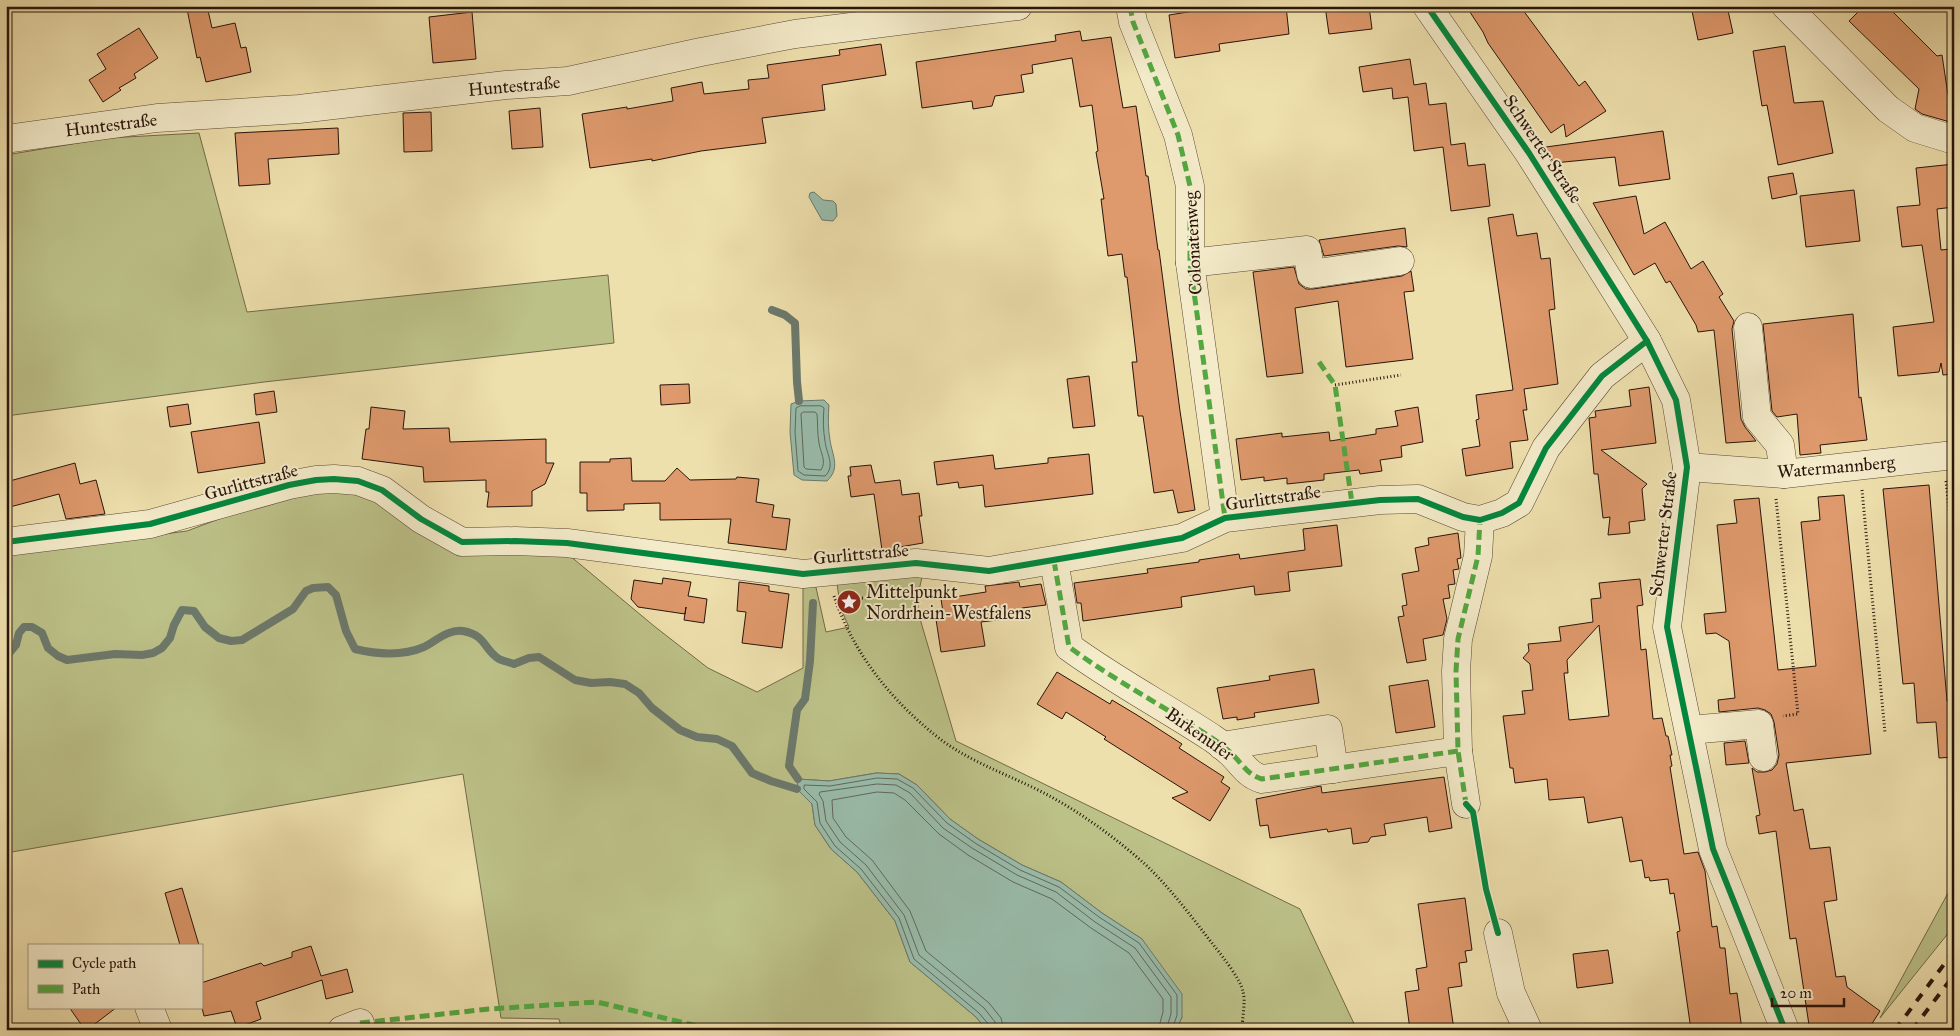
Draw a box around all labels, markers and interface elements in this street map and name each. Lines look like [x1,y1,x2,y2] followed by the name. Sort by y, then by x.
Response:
[467,71,561,101] street label: Huntestraße
[1499,91,1587,207] street label: Schwerter Straße
[64,108,158,142] street label: Huntestraße
[1179,190,1208,295] street label: Colonatenweg
[1776,451,1896,484] street label: Watermannberg
[202,459,300,505] street label: Gurlittstraße
[1644,470,1682,598] street label: Schwerter Straße
[1224,480,1322,516] street label: Gurlittstraße
[812,539,910,569] street label: Gurlittstraße
[866,581,1031,624] place label: Mittelpunkt Nordrhein-Westfalens
[836,589,862,615] place icon: Mittelpunkt Nordrhein-Westfalens
[1162,702,1239,766] street label: Birkenufer
[28,944,202,1008] legend
[72,954,137,972] text: Cycle path
[1772,976,1845,1008] scale bar
[72,980,101,998] text: Path
[1780,984,1812,1002] text: 20 m

